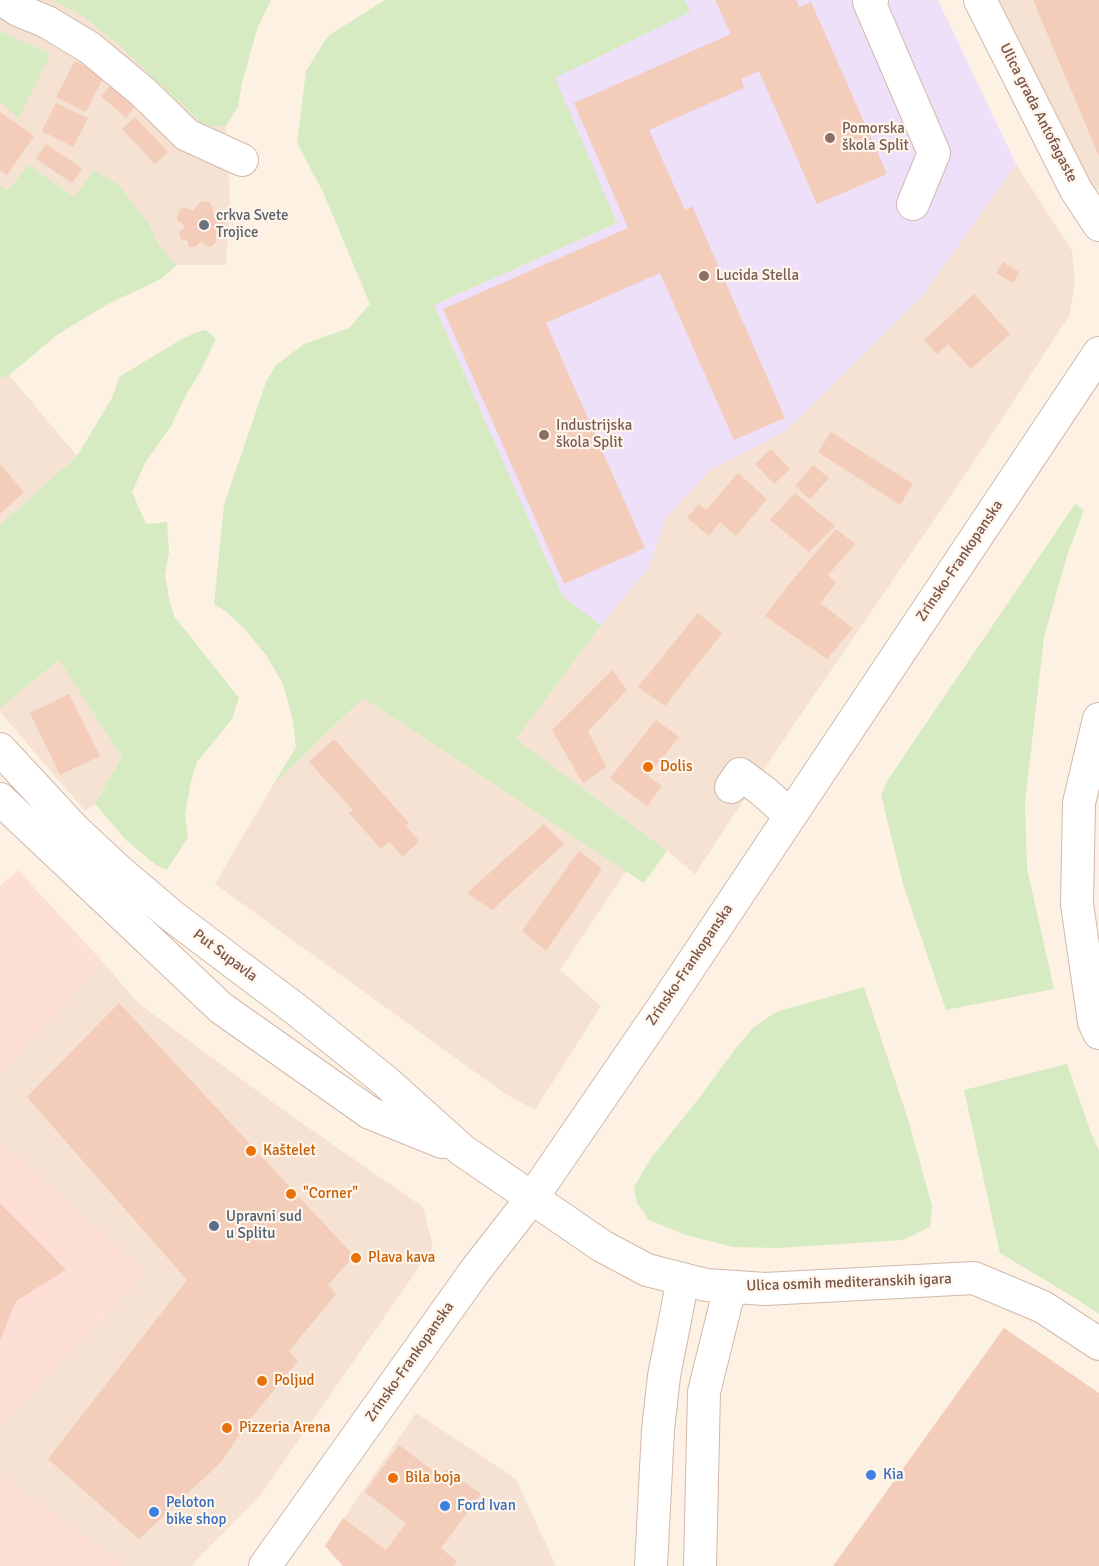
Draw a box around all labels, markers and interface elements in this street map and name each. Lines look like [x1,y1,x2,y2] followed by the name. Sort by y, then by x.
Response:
[995,40,1081,186] street label: Ulica grada Antofagaste
[842,120,909,155] place label: Pomorska škola Split
[823,131,837,145] marker: Pomorska škola Split
[216,207,289,242] place label: crkva Svete Trojice
[197,218,211,232] marker: crkva Svete Trojice
[716,267,799,285] place label: Lucida Stella
[697,269,711,283] marker: Lucida Stella
[556,417,632,452] place label: Industrijska škola Split
[537,428,551,442] marker: Industrijska škola Split
[913,497,1007,625] street label: Zrinsko-Frankopanska
[660,758,692,776] place label: Dolis
[641,760,655,774] marker: Dolis
[643,901,737,1029] street label: Zrinsko-Frankopanska
[189,926,261,986] street label: Put Supavla
[263,1142,316,1160] place label: Kaštelet
[244,1144,258,1158] marker: Kaštelet
[303,1185,358,1203] place label: "Corner"
[284,1187,298,1201] marker: "Corner"
[226,1208,302,1243] place label: Upravni sud u Splitu
[207,1219,221,1233] marker: Upravni sud u Splitu
[368,1249,435,1267] place label: Plava kava
[349,1251,363,1265] marker: Plava kava
[746,1270,952,1296] street label: Ulica osmih mediteranskih igara
[362,1299,458,1425] street label: Zrinsko-Frankopanska
[274,1372,315,1390] place label: Poljud
[255,1374,269,1388] marker: Poljud
[239,1419,331,1437] place label: Pizzeria Arena
[220,1421,234,1435] marker: Pizzeria Arena
[883,1466,904,1484] place label: Kia
[864,1468,878,1482] marker: Kia
[405,1469,461,1487] place label: Bila boja
[386,1471,400,1485] marker: Bila boja
[166,1494,226,1529] place label: Peloton bike shop
[457,1497,516,1515] place label: Ford Ivan
[438,1499,452,1513] marker: Ford Ivan
[147,1505,161,1519] marker: Peloton bike shop

